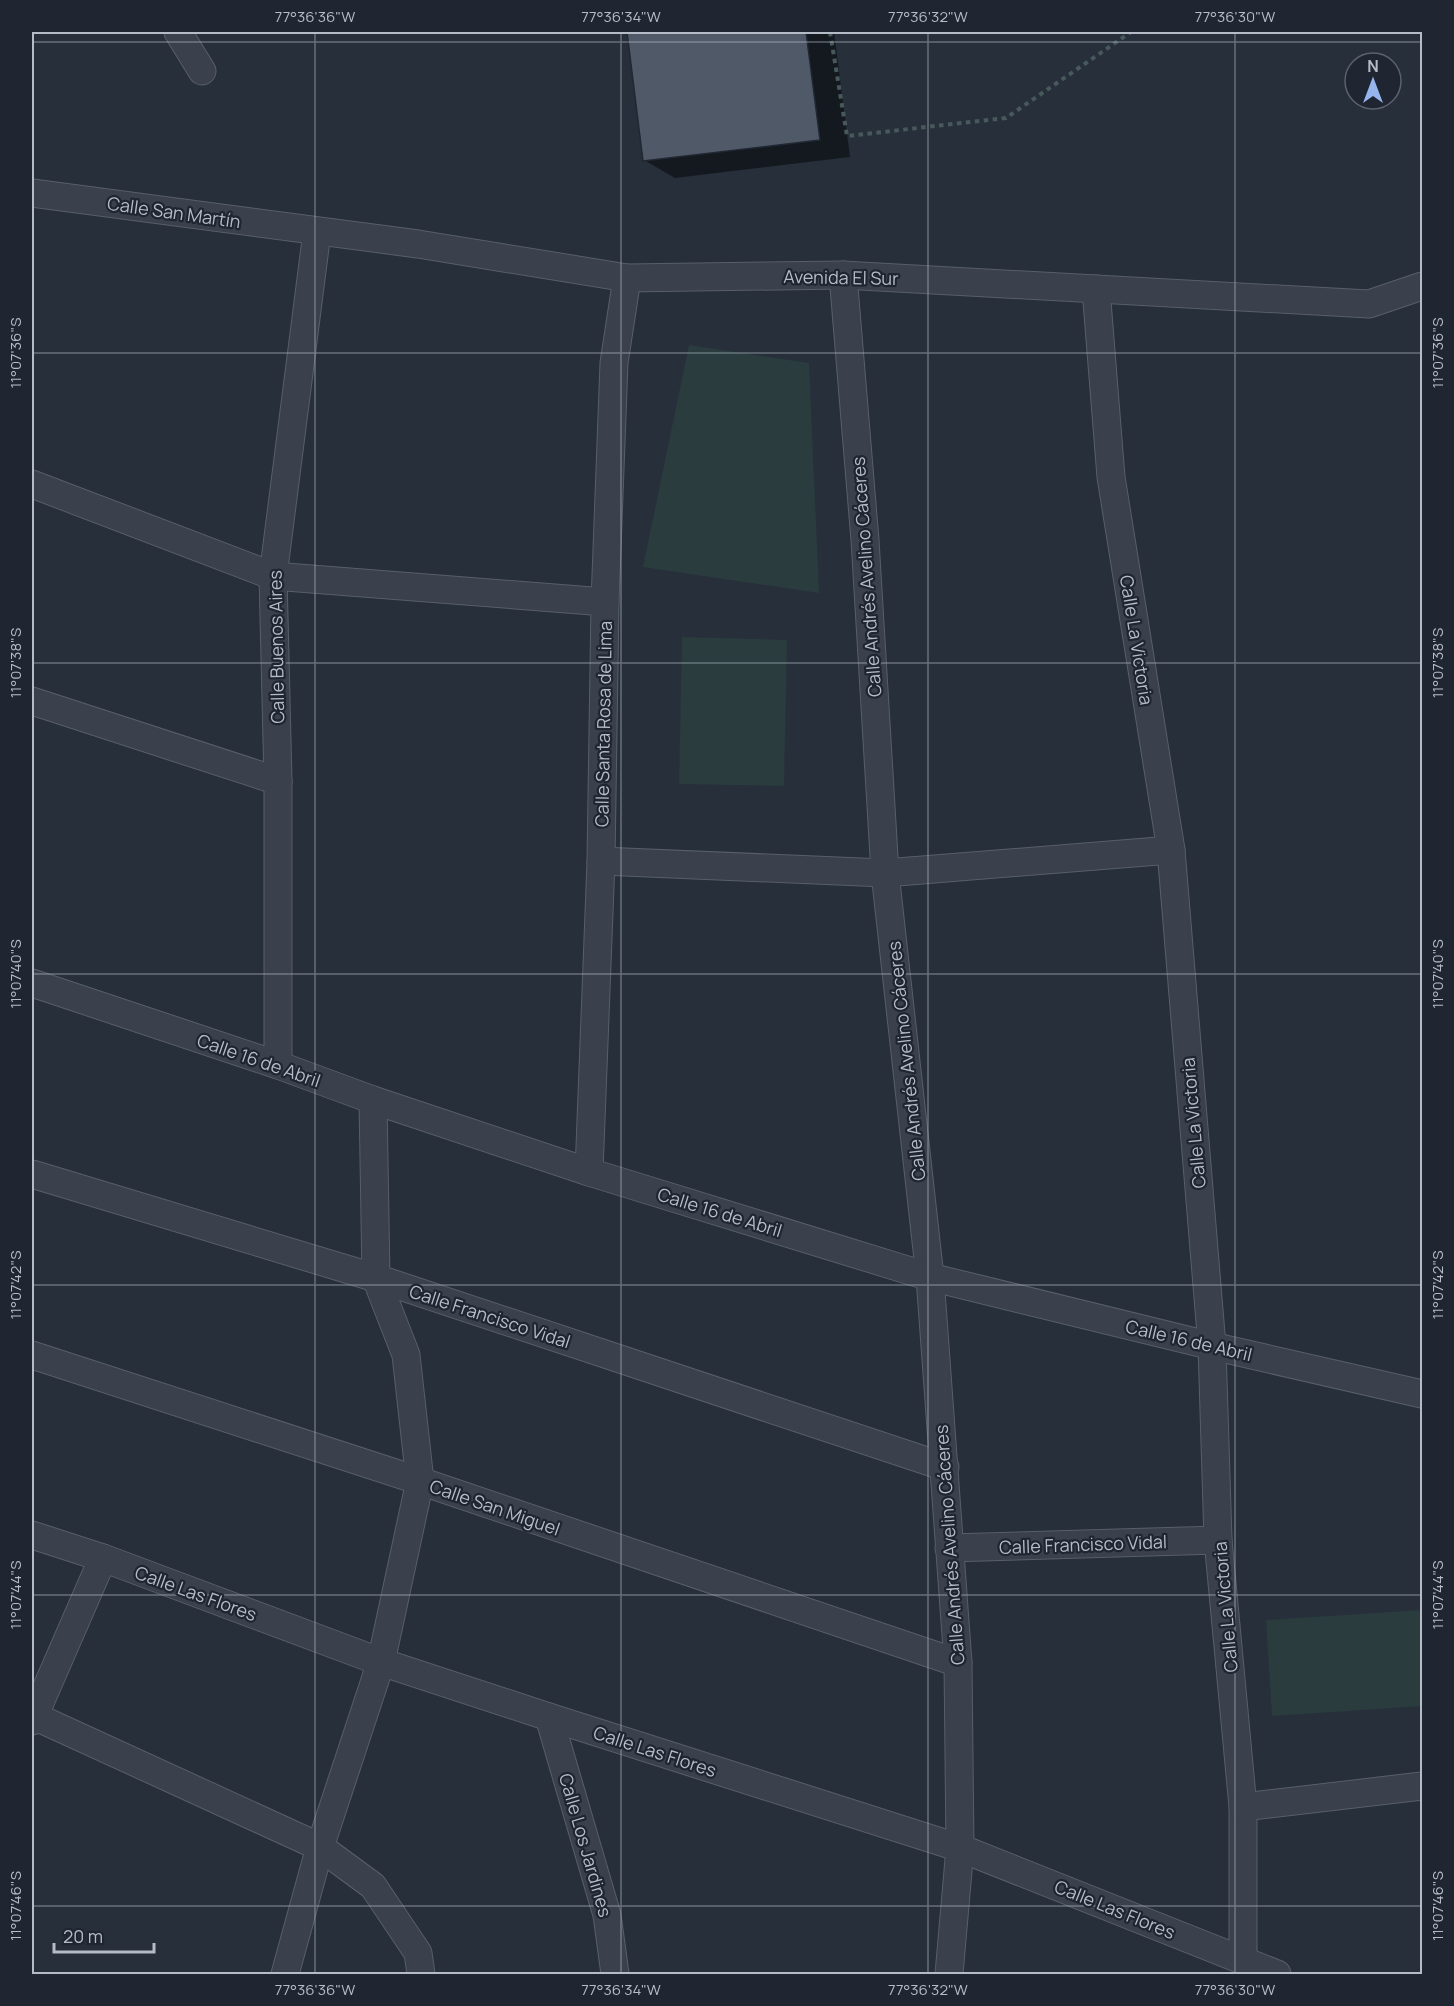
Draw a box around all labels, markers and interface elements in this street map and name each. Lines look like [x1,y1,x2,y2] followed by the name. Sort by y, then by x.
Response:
[275,6,355,27] text: 77°36'36"W
[581,6,661,27] text: 77°36'34"W
[888,6,968,27] text: 77°36'32"W
[1195,6,1275,27] text: 77°36'30"W
[1343,51,1403,111] north arrow
[1367,55,1379,77] text: N
[106,191,242,233] street label: Calle San Martín
[783,264,899,290] street label: Avenida El Sur
[5,317,26,389] text: 11°07'36"S
[1427,317,1448,389] text: 11°07'36"S
[846,456,886,698] street label: Calle Andrés Avelino Cáceres
[263,570,289,724] street label: Calle Buenos Aires
[1115,573,1159,707] street label: Calle La Victoria
[589,621,617,827] street label: Calle Santa Rosa de Lima
[5,628,26,698] text: 11°07'38"S
[1427,628,1448,698] text: 11°07'38"S
[5,939,26,1009] text: 11°07'40"S
[1427,939,1448,1009] text: 11°07'40"S
[881,940,931,1182] street label: Calle Andrés Avelino Cáceres
[194,1028,324,1092] street label: Calle 16 de Abril
[1175,1057,1211,1189] street label: Calle La Victoria
[655,1182,785,1242] street label: Calle 16 de Abril
[5,1250,26,1320] text: 11°07'42"S
[1427,1250,1448,1320] text: 11°07'42"S
[406,1279,574,1353] street label: Calle Francisco Vidal
[1123,1314,1255,1366] street label: Calle 16 de Abril
[929,1424,969,1666] street label: Calle Andrés Avelino Cáceres
[427,1473,563,1541] street label: Calle San Miguel
[999,1529,1167,1559] street label: Calle Francisco Vidal
[1207,1541,1243,1673] street label: Calle La Victoria
[5,1560,26,1630] text: 11°07'44"S
[132,1560,260,1626] street label: Calle Las Flores
[1427,1560,1448,1630] text: 11°07'44"S
[590,1720,720,1782] street label: Calle Las Flores
[554,1770,618,1920] street label: Calle Los Jardines
[5,1871,26,1941] text: 11°07'46"S
[1427,1871,1448,1941] text: 11°07'46"S
[1051,1874,1179,1944] street label: Calle Las Flores
[54,1916,154,1954] scale bar
[63,1924,103,1948] text: 20 m
[275,1979,355,2000] text: 77°36'36"W
[581,1979,661,2000] text: 77°36'34"W
[888,1979,968,2000] text: 77°36'32"W
[1195,1979,1275,2000] text: 77°36'30"W

